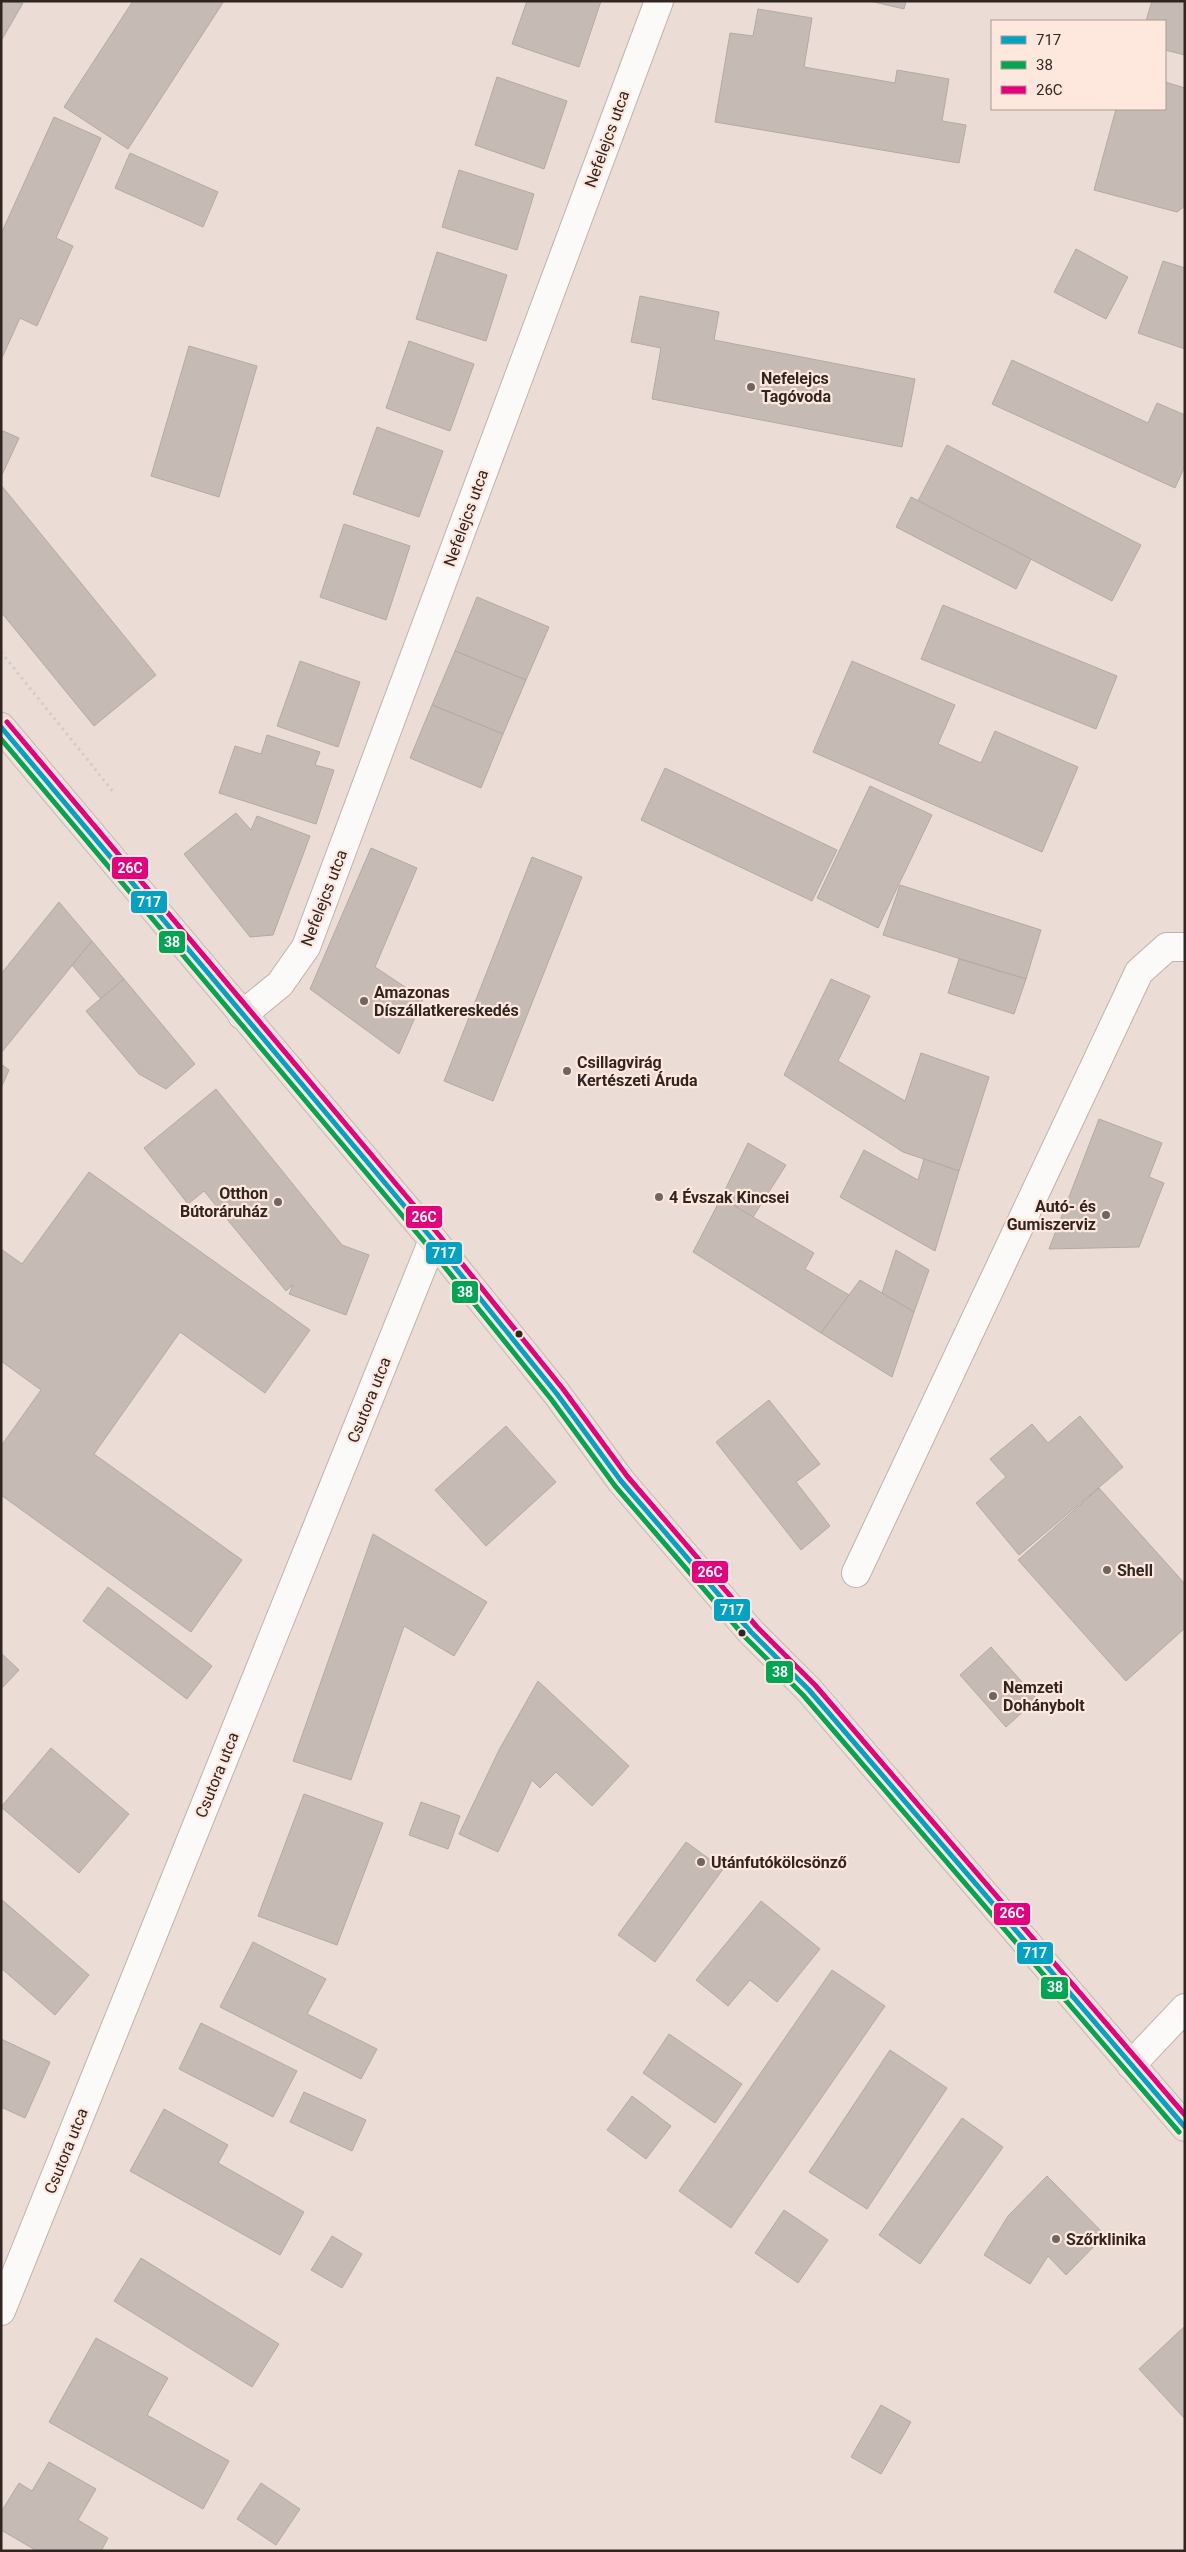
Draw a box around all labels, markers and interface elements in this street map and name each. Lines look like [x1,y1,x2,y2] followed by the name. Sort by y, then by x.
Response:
[991,20,1166,110] legend
[1036,31,1061,49] text: 717
[1036,56,1053,74] text: 38
[1036,81,1063,99] text: 26C
[581,88,633,190] street label: Nefelejcs utca
[761,369,831,406] place label: Nefelejcs Tagóvoda
[745,381,757,393] marker: Nefelejcs Tagóvoda
[440,467,492,569] street label: Nefelejcs utca
[297,847,351,949] street label: Nefelejcs utca
[111,856,149,880] line badge: 26C
[117,860,143,876] text: 26C
[130,890,168,914] line badge: 717
[137,894,161,910] text: 717
[158,930,186,954] line badge: 38
[164,934,180,950] text: 38
[374,983,519,1020] place label: Amazonas Díszállatkereskedés
[358,995,370,1007] marker: Amazonas Díszállatkereskedés
[577,1053,698,1090] place label: Csillagvirág Kertészeti Áruda
[561,1065,573,1077] marker: Csillagvirág Kertészeti Áruda
[180,1184,268,1221] place label: Otthon Bútoráruház
[669,1188,789,1207] place label: 4 Évszak Kincsei
[653,1191,665,1203] marker: 4 Évszak Kincsei
[272,1196,284,1208] marker: Otthon Bútoráruház
[1007,1197,1096,1234] place label: Autó- és Gumiszerviz
[405,1205,443,1229] line badge: 26C
[411,1209,437,1225] text: 26C
[1100,1209,1112,1221] marker: Autó- és Gumiszerviz
[425,1241,463,1265] line badge: 717
[432,1245,456,1261] text: 717
[451,1280,479,1304] line badge: 38
[457,1284,473,1300] text: 38
[514,1329,524,1339] unlabelled marker
[343,1354,395,1446] street label: Csutora utca
[691,1560,729,1584] line badge: 26C
[1117,1561,1153,1580] place label: Shell
[697,1564,723,1580] text: 26C
[1101,1564,1113,1576] marker: Shell
[713,1598,751,1622] line badge: 717
[720,1602,744,1618] text: 717
[737,1628,747,1638] unlabelled marker
[765,1660,794,1684] line badge: 38
[772,1664,788,1680] text: 38
[1003,1678,1085,1715] place label: Nemzeti Dohánybolt
[987,1690,999,1702] marker: Nemzeti Dohánybolt
[191,1729,243,1821] street label: Csutora utca
[711,1853,847,1872] place label: Utánfutókölcsönző
[695,1856,707,1868] marker: Utánfutókölcsönző
[993,1902,1031,1926] line badge: 26C
[999,1905,1025,1921] text: 26C
[1016,1941,1054,1965] line badge: 717
[1023,1945,1047,1961] text: 717
[1040,1976,1069,2000] line badge: 38
[1047,1979,1063,1995] text: 38
[40,2105,92,2197] street label: Csutora utca
[1066,2230,1147,2249] place label: Szőrklinika
[1050,2233,1062,2245] marker: Szőrklinika

